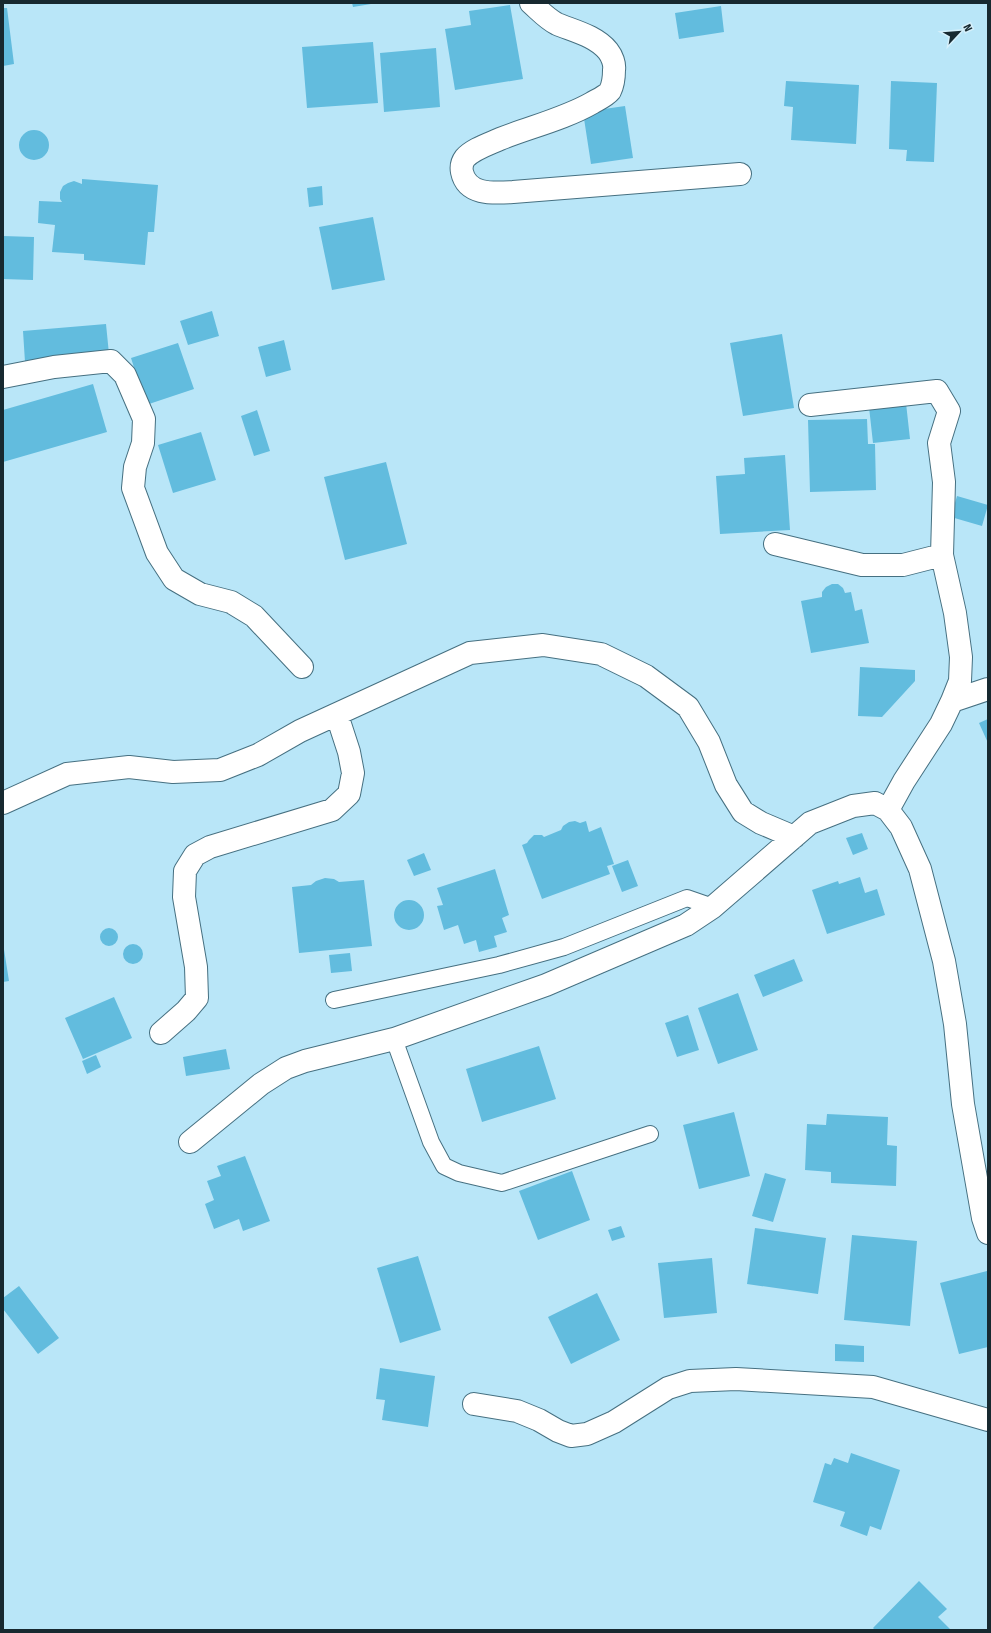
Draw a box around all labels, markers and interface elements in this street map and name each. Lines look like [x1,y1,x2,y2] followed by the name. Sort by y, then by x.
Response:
[939,12,979,52] north arrow
[960,22,975,34] text: N

